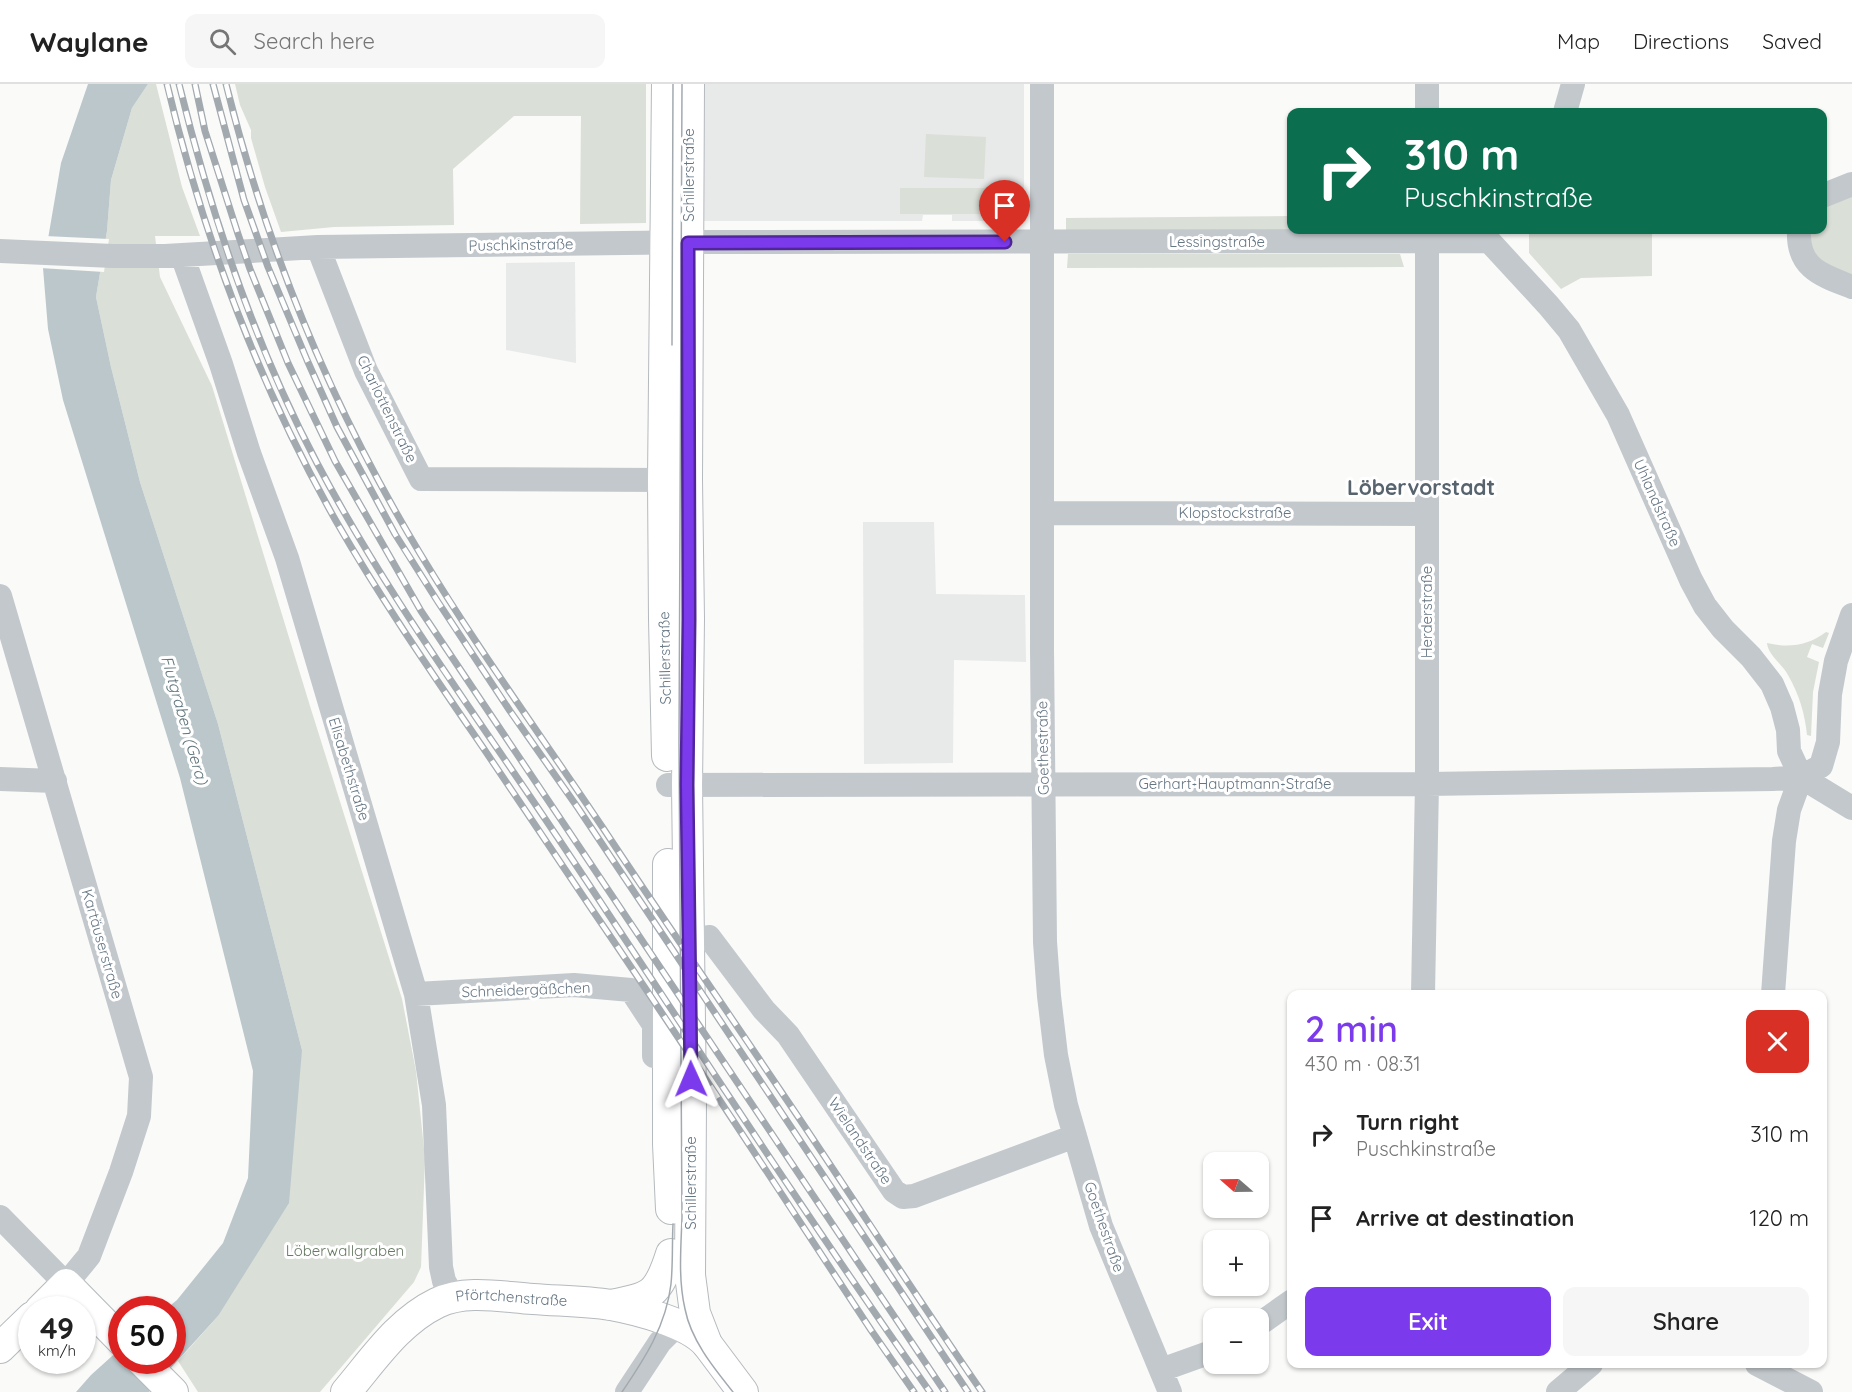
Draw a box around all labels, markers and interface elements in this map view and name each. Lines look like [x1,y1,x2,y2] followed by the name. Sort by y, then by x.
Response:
[185,14,605,68] search box
[30,24,149,59] text: Waylane
[206,25,239,58] icon: search
[254,27,375,55] text: Search here
[1557,28,1600,54] text: Map
[1633,28,1729,54] text: Directions
[1762,28,1822,54] text: Saved
[679,128,698,222] street label: Schillerstraße
[1404,128,1519,181] text: 310 m
[1305,132,1383,210] icon: right
[979,180,1030,242] pin
[1404,180,1593,214] text: Puschkinstraße
[988,189,1021,222] icon: arrive
[1169,232,1265,251] street label: Lessingstraße
[468,234,574,255] street label: Puschkinstraße
[353,352,422,466] street label: Charlottenstraße
[1630,456,1685,550] street label: Uhlandstraße
[1347,474,1495,500] district label: Löbervorstadt
[1179,503,1291,522] street label: Klopstockstraße
[1417,566,1436,658] street label: Herderstraße
[654,611,675,705] street label: Schillerstraße
[157,653,213,788] water label: Flutgraben (Gera)
[1032,701,1053,795] street label: Goethestraße
[325,715,374,823] street label: Elisabethstraße
[1138,774,1332,793] street label: Gerhart-Hauptmann-Straße
[78,887,127,1001] street label: Kartäuserstraße
[461,978,591,1001] street label: Schneidergäßchen
[1305,1006,1398,1051] text: 2 min
[1746,1010,1809,1073] button: close
[659,1047,723,1111] position arrow
[1305,1051,1421,1076] text: 430 m · 08:31
[824,1094,896,1188] street label: Wielandstraße
[1356,1108,1460,1136] text: Turn right
[1305,1118,1338,1151] icon: right
[1750,1120,1809,1148] text: 310 m
[681,1136,700,1230] street label: Schillerstraße
[1356,1136,1496,1161] text: Puschkinstraße
[1203,1152,1269,1218] north arrow
[1203,1152,1269,1374] map controls
[1080,1179,1129,1275] street label: Goethestraße
[1305,1202,1338,1235] icon: arrive
[1356,1204,1574,1232] text: Arrive at destination
[1750,1204,1809,1232] text: 120 m
[1203,1230,1269,1296] button: +
[286,1241,404,1260] park label: Löberwallgraben
[454,1285,568,1310] street label: Pförtchenstraße
[1305,1287,1551,1356] button: Exit
[1563,1287,1809,1356] button: Share
[108,1296,186,1374] speed limit sign: 50
[1203,1308,1269,1374] button: −
[40,1309,74,1347] text: 49
[38,1341,76,1360] text: km/h

